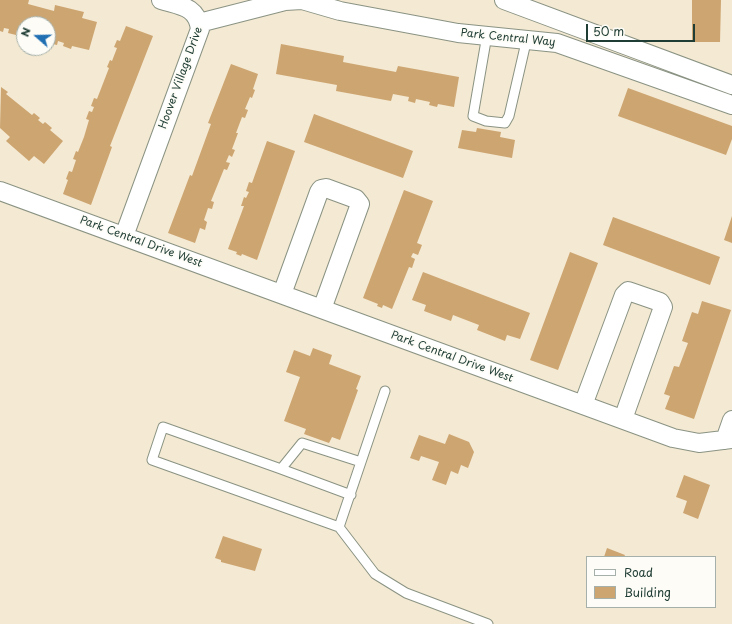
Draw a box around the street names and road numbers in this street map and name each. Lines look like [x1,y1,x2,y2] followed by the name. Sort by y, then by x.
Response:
[156,25,206,131] street label: Hoover Village Drive
[460,26,556,50] street label: Park Central Way
[78,214,204,270] street label: Park Central Drive West
[389,329,515,385] street label: Park Central Drive West

